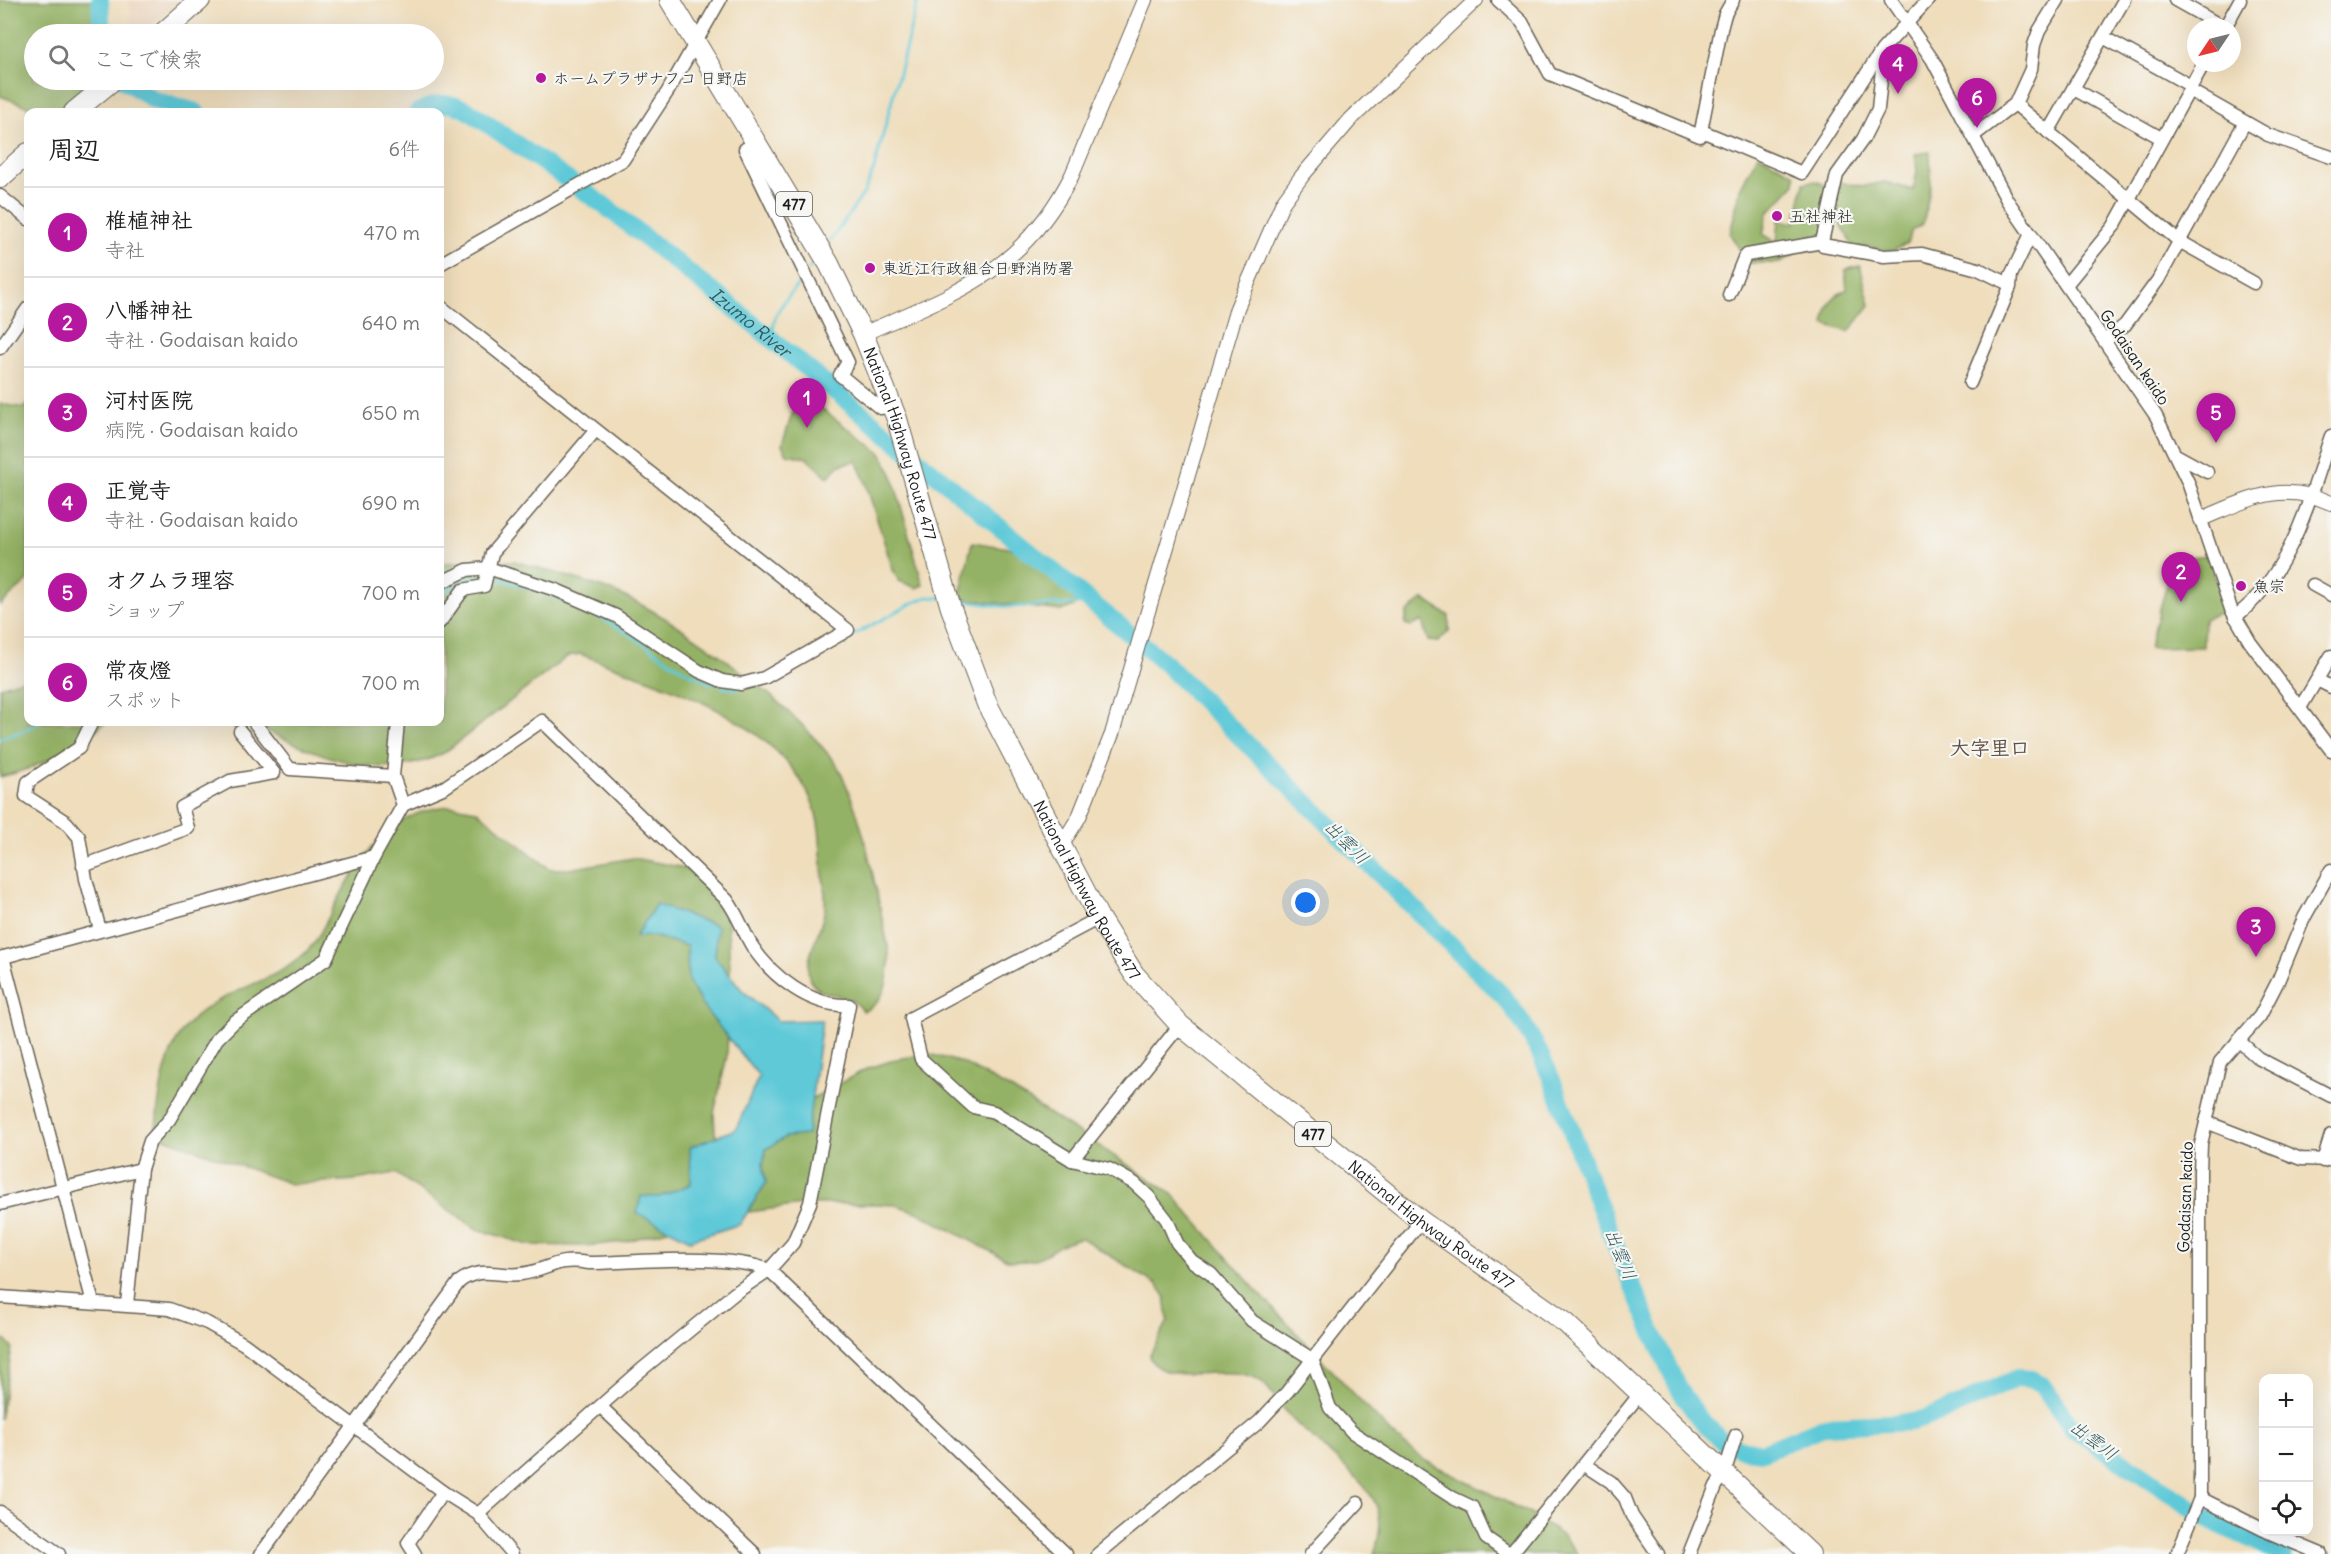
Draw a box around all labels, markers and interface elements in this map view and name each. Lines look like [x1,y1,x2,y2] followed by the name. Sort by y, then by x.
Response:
[2187,18,2241,72] north arrow
[24,24,444,90] search box
[45,41,78,74] icon: search
[1878,44,1918,94] pin: 4
[93,45,203,73] text: ここで検索
[553,68,748,88] place label: ホームプラザナフコ 日野店
[534,71,548,85] marker: ホームプラザナフコ 日野店
[1958,78,1996,128] pin: 6
[48,133,100,166] text: 周辺
[388,136,420,161] text: 6件
[776,192,812,216] road number: 477
[105,206,193,234] text: 椎植神社
[1789,206,1853,226] place label: 五社神社
[1770,209,1784,223] marker: 五社神社
[64,220,71,245] text: 1
[363,220,420,245] text: 470 m
[105,237,145,262] text: 寺社
[882,258,1074,278] place label: 東近江行政組合日野消防署
[863,261,877,275] marker: 東近江行政組合日野消防署
[705,282,798,364] water label: Izumo River
[105,296,193,324] text: 八幡神社
[2096,305,2174,409] street label: Godaisan kaido
[62,310,73,335] text: 2
[361,310,420,335] text: 640 m
[105,327,298,352] text: 寺社 · Godaisan kaido
[859,344,941,543] street label: National Highway Route 477
[788,378,826,428] pin: 1
[105,386,193,414] text: 河村医院
[2196,394,2236,443] pin: 5
[62,400,73,425] text: 3
[362,400,420,425] text: 650 m
[105,417,298,442] text: 病院 · Godaisan kaido
[105,476,171,504] text: 正覚寺
[62,490,73,515] text: 4
[362,490,420,515] text: 690 m
[105,507,298,532] text: 寺社 · Godaisan kaido
[2162,552,2200,602] pin: 2
[105,566,235,594] text: オクムラ理容
[2253,576,2285,596] place label: 魚宗
[2234,579,2248,593] marker: 魚宗
[62,580,73,605] text: 5
[362,580,420,605] text: 700 m
[105,597,184,622] text: ショップ
[105,656,171,684] text: 常夜燈
[62,670,73,695] text: 6
[362,670,420,695] text: 700 m
[105,687,185,712] text: スポット
[1950,735,2030,760] district label: 大字里口
[1029,797,1145,985] street label: National Highway Route 477
[1320,815,1374,869] water label: 出雲川
[1291,888,1320,917] your location
[2236,908,2276,957] pin: 3
[1295,1122,1331,1146] road number: 477
[2173,1141,2197,1253] street label: Godaisan kaido
[1344,1156,1518,1294] street label: National Highway Route 477
[1600,1225,1642,1283] water label: 出雲川
[2259,1374,2313,1536] map controls
[2259,1374,2313,1428] button: +
[2066,1415,2122,1465] water label: 出雲川
[2259,1428,2313,1482] button: −
[2259,1482,2313,1536] button: locate

